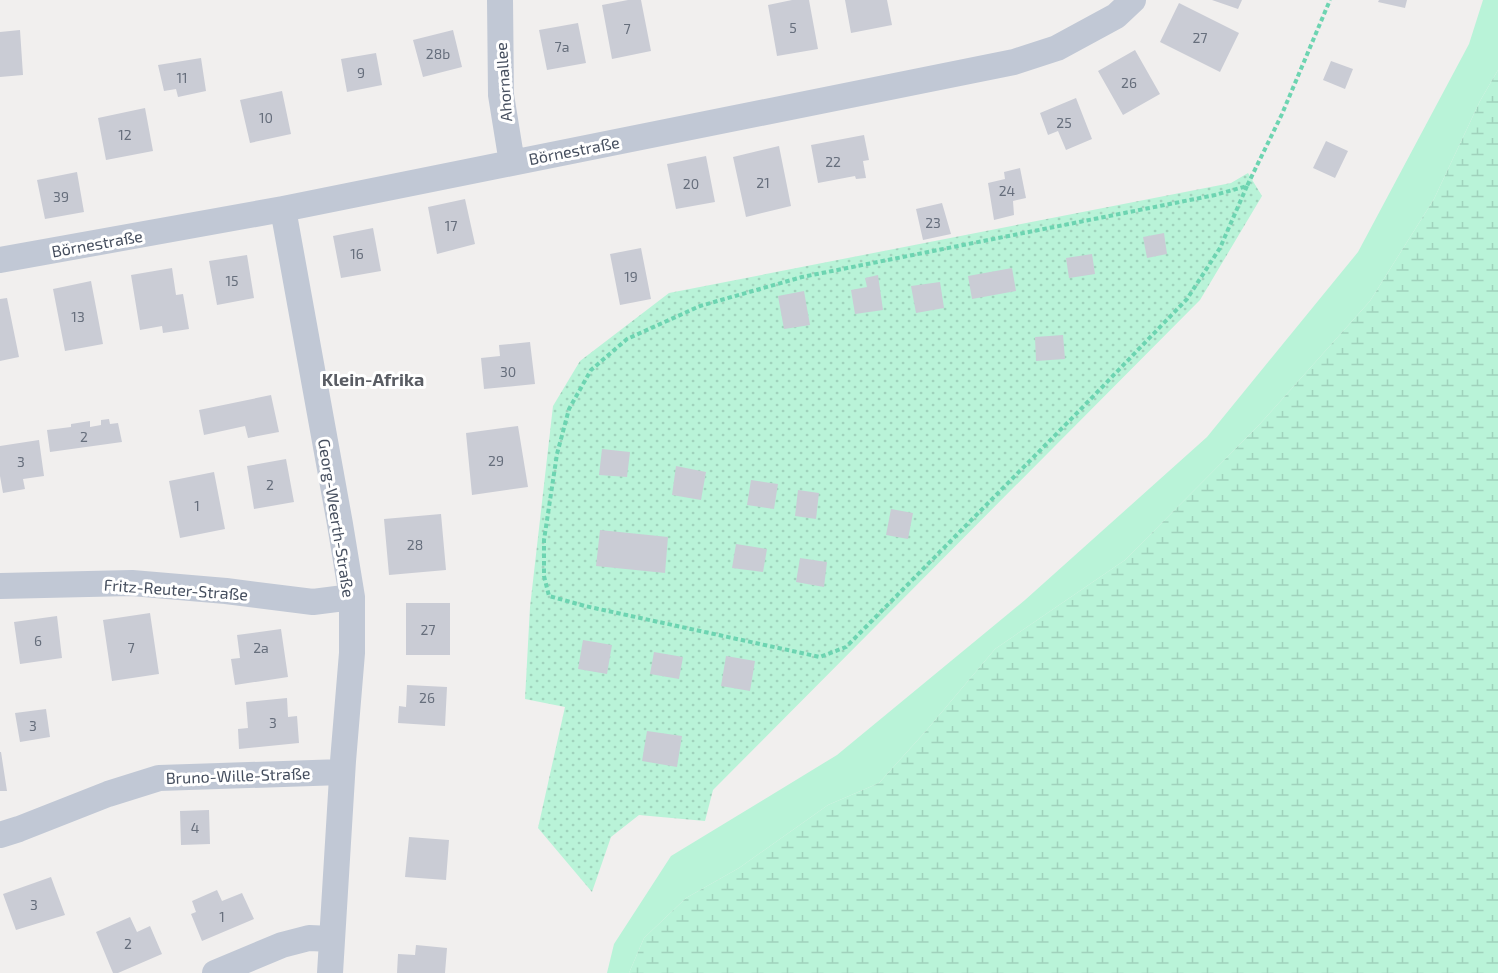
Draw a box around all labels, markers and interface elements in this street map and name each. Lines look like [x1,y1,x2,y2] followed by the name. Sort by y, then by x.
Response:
[789,19,797,36] house number: 5
[623,20,631,37] house number: 7
[1192,29,1208,46] house number: 27
[555,38,569,55] house number: 7a
[491,42,515,122] street label: Ahornallee
[426,45,450,62] house number: 28b
[357,64,365,81] house number: 9
[176,69,188,86] house number: 11
[1121,74,1137,91] house number: 26
[259,109,273,126] house number: 10
[1056,114,1072,131] house number: 25
[118,126,132,143] house number: 12
[527,132,621,168] street label: Börnestraße
[825,153,841,170] house number: 22
[756,174,770,191] house number: 21
[683,175,699,192] house number: 20
[999,182,1015,199] house number: 24
[53,188,69,205] house number: 39
[925,214,941,231] house number: 23
[445,217,457,234] house number: 17
[50,226,144,260] street label: Börnestraße
[350,245,364,262] house number: 16
[624,268,638,285] house number: 19
[225,272,239,289] house number: 15
[71,308,85,325] house number: 13
[500,363,516,380] house number: 30
[322,368,424,390] district label: Klein-Afrika
[80,428,88,445] house number: 2
[315,437,359,599] street label: Georg-Weerth-Straße
[488,452,504,469] house number: 29
[17,453,25,470] house number: 3
[266,476,274,493] house number: 2
[194,497,200,514] house number: 1
[407,536,423,553] house number: 28
[103,574,249,604] street label: Fritz-Reuter-Straße
[420,621,436,638] house number: 27
[34,632,42,649] house number: 6
[127,639,135,656] house number: 7
[253,639,269,656] house number: 2a
[419,689,435,706] house number: 26
[269,714,277,731] house number: 3
[29,717,37,734] house number: 3
[165,763,311,787] street label: Bruno-Wille-Straße
[191,819,199,836] house number: 4
[30,896,38,913] house number: 3
[219,908,225,925] house number: 1
[124,935,132,952] house number: 2

